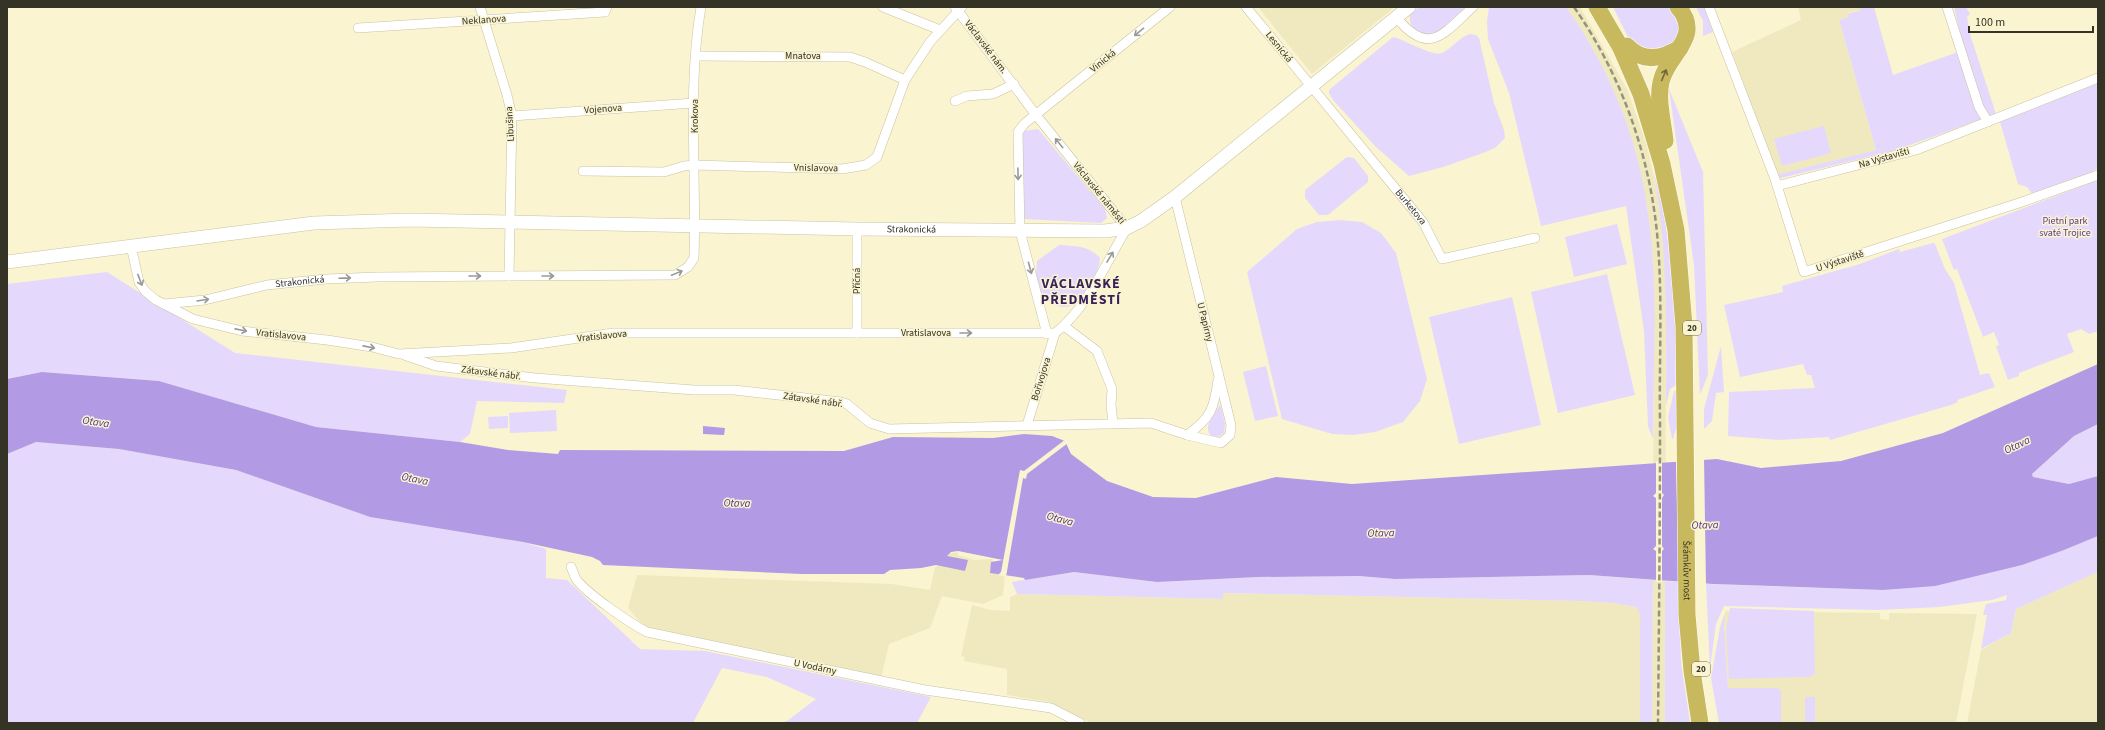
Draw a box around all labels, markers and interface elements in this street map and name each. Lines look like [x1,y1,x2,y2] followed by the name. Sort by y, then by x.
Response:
[1969,8,2093,34] scale bar
[461,11,507,29] street label: Neklanova
[1975,14,2005,31] text: 100 m
[961,17,1011,77] street label: Václavské nám.
[1134,27,1145,36] one-way arrow
[1262,28,1296,66] street label: Lesnická
[1087,46,1119,76] street label: Vinická
[785,49,821,63] street label: Mnatova
[1661,69,1668,81] one-way arrow
[688,99,702,133] street label: Krokova
[583,101,623,117] street label: Vojenova
[502,106,518,142] street label: Libušina
[1055,137,1063,148] one-way arrow
[1857,144,1911,172] street label: Na Výstavišti
[1070,159,1129,227] street label: Václavské náměstí
[794,161,838,175] street label: Vnislavova
[1015,167,1022,180] one-way arrow
[1392,186,1430,228] street label: Burketova
[2039,214,2091,240] park label: Pietní park svaté Trojice
[887,222,936,237] street label: Strakonická
[1814,247,1866,275] street label: U Výstaviště
[1106,251,1114,263] one-way arrow
[1027,262,1034,275] one-way arrow
[671,268,683,276] one-way arrow
[850,268,864,294] street label: Příčná
[275,272,325,291] street label: Strakonická
[468,272,481,280] one-way arrow
[541,272,554,280] one-way arrow
[136,274,144,286] one-way arrow
[338,274,351,282] one-way arrow
[1040,274,1122,310] district label: VÁCLAVSKÉ PŘEDMĚSTÍ
[196,296,209,304] one-way arrow
[1193,301,1217,344] street label: U Papírny
[1683,321,1701,335] road number: 20
[255,325,307,345] street label: Vratislavova
[234,326,247,334] one-way arrow
[576,326,628,346] street label: Vratislavova
[901,326,951,340] street label: Vratislavova
[959,329,972,337] one-way arrow
[363,343,376,351] one-way arrow
[1028,356,1054,402] street label: Bořivojova
[460,362,522,384] street label: Zátavské nábř.
[782,389,844,411] street label: Zátavské nábř.
[82,413,111,431] water label: Otava
[2002,432,2033,458] water label: Otava
[400,469,430,489] water label: Otava
[723,495,751,511] water label: Otava
[1045,508,1075,530] water label: Otava
[1691,517,1719,533] water label: Otava
[1367,525,1395,541] water label: Otava
[1679,540,1694,601] street label: Šrámkův most
[792,656,838,678] street label: U Vodárny
[1692,662,1710,676] road number: 20

